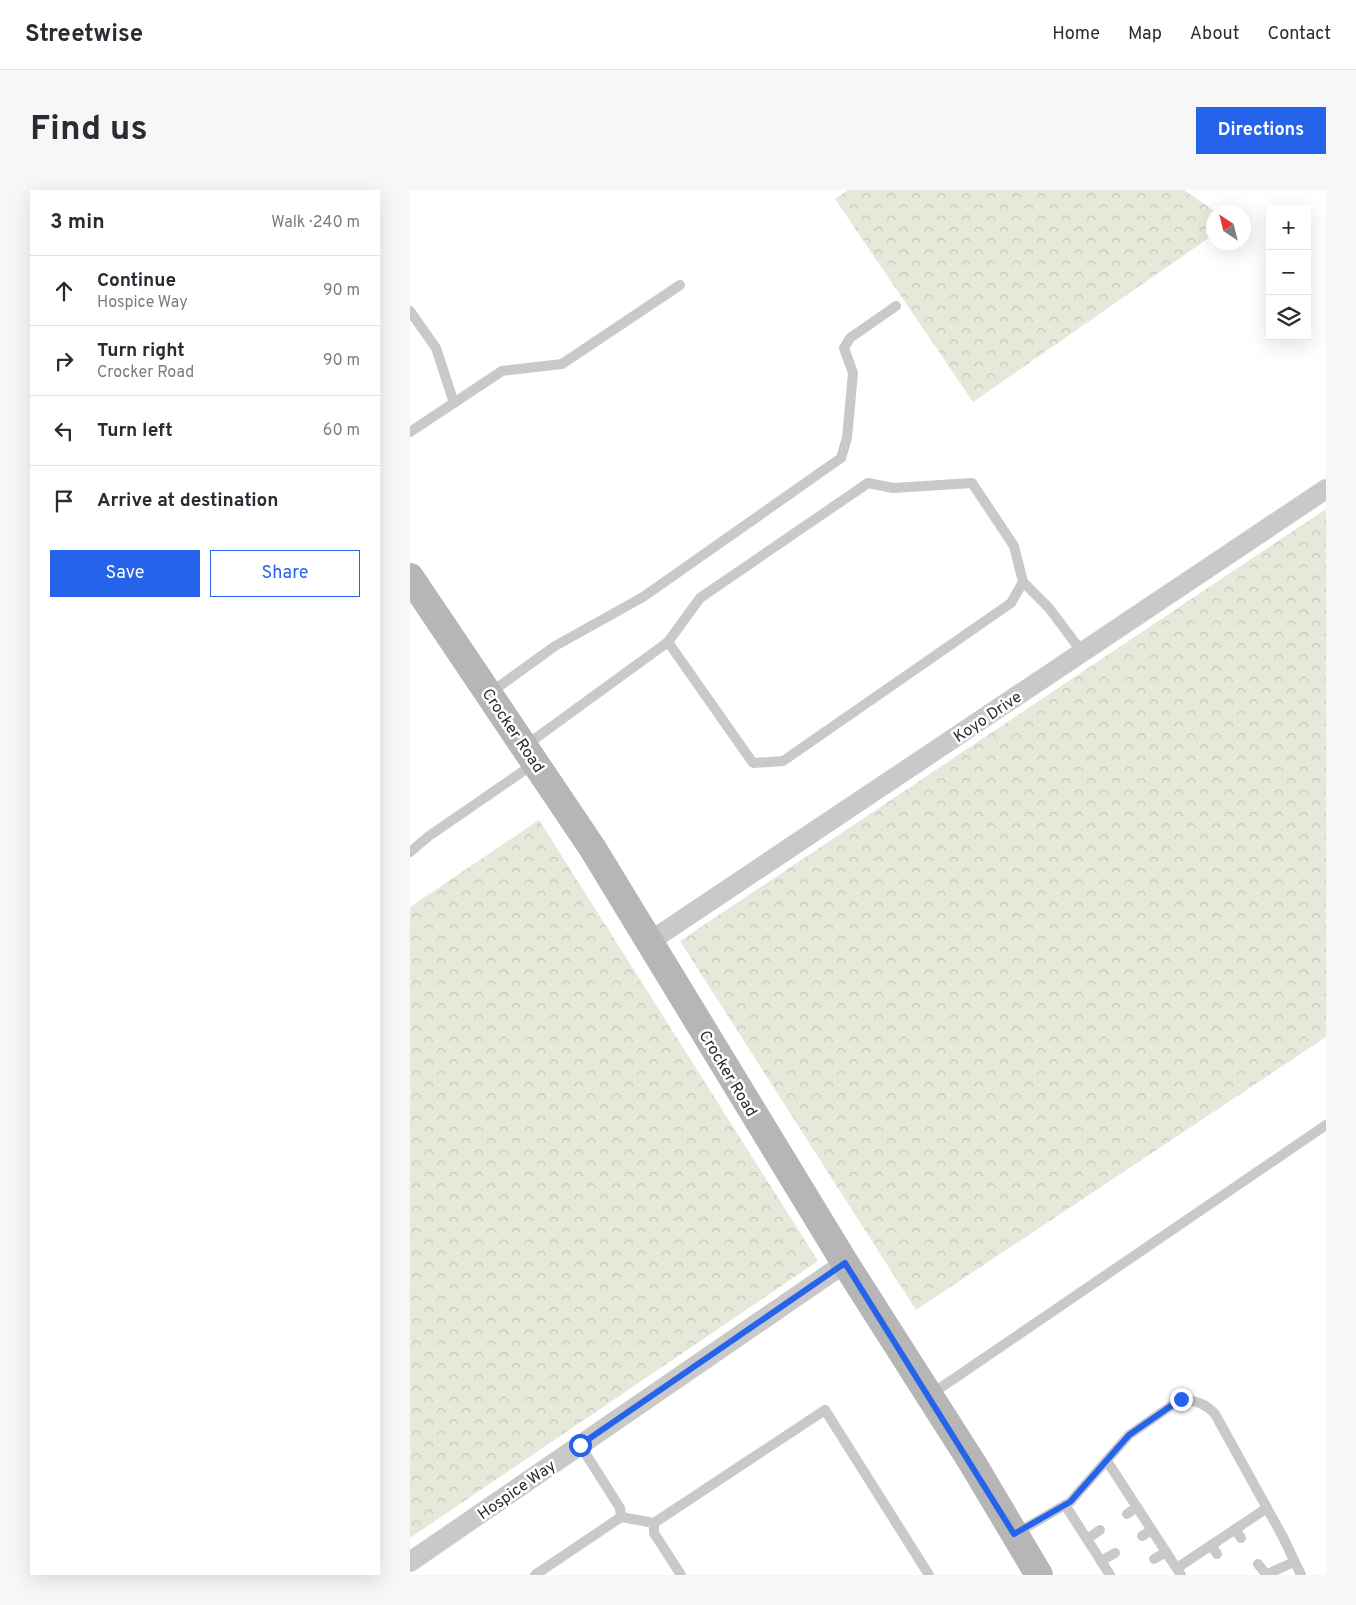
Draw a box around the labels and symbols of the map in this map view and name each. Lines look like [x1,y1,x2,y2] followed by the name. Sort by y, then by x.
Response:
[1206,205,1251,250] north arrow
[477,685,548,777] street label: Crocker Road
[950,688,1026,748] street label: Koyo Drive
[694,1027,761,1121] street label: Crocker Road
[1170,1388,1193,1411] route end
[569,1434,592,1457] route start
[474,1456,560,1525] street label: Hospice Way

